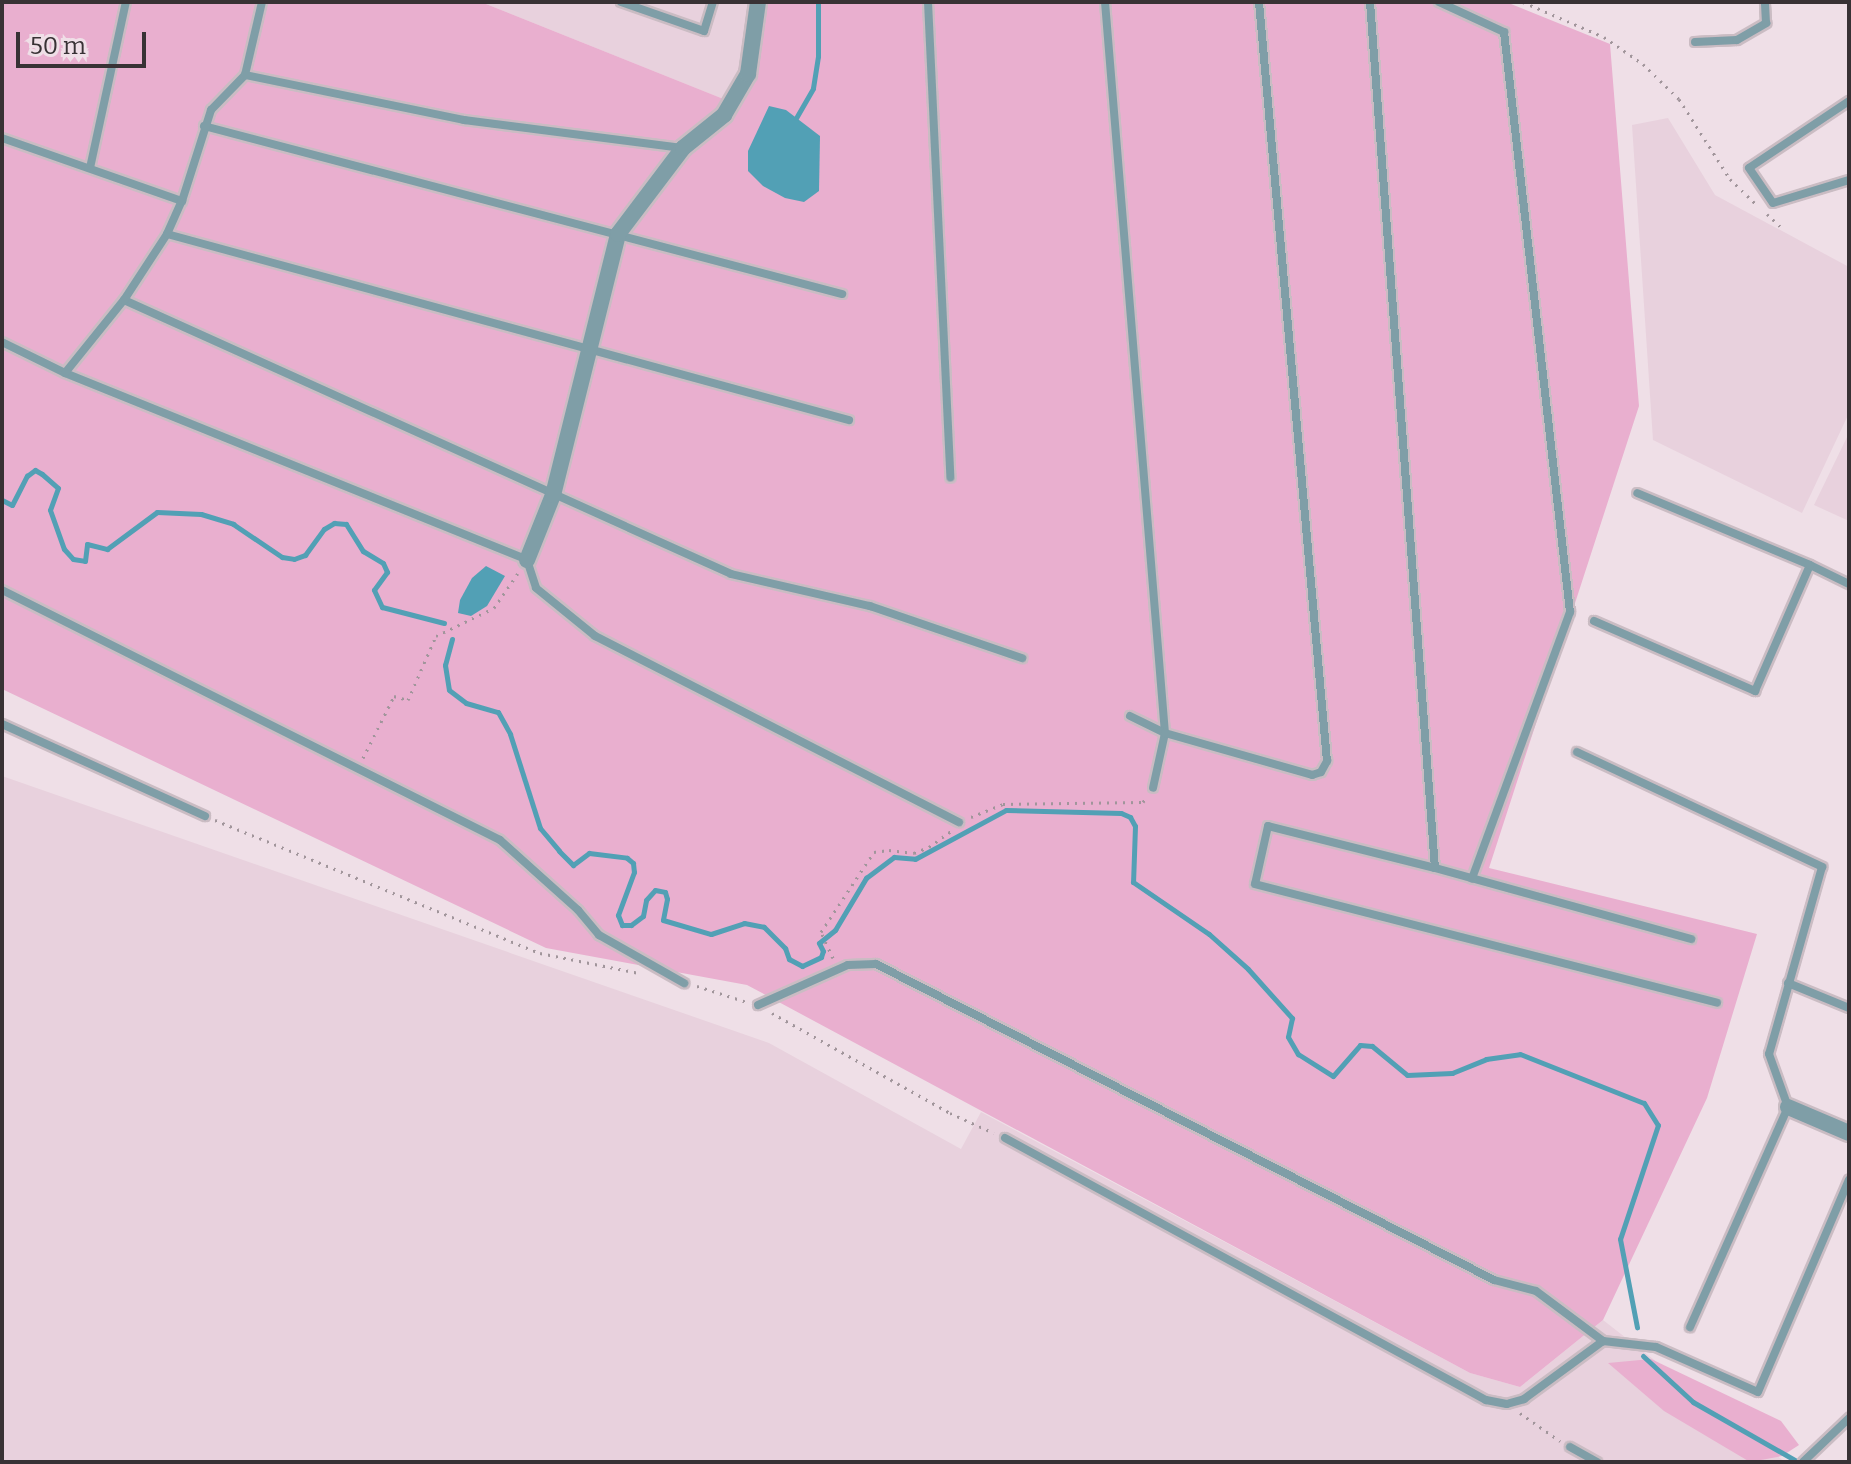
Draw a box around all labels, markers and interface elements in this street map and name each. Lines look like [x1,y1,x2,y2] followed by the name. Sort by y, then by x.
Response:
[20,16,150,66] scale bar
[30,32,86,60] text: 50 m

